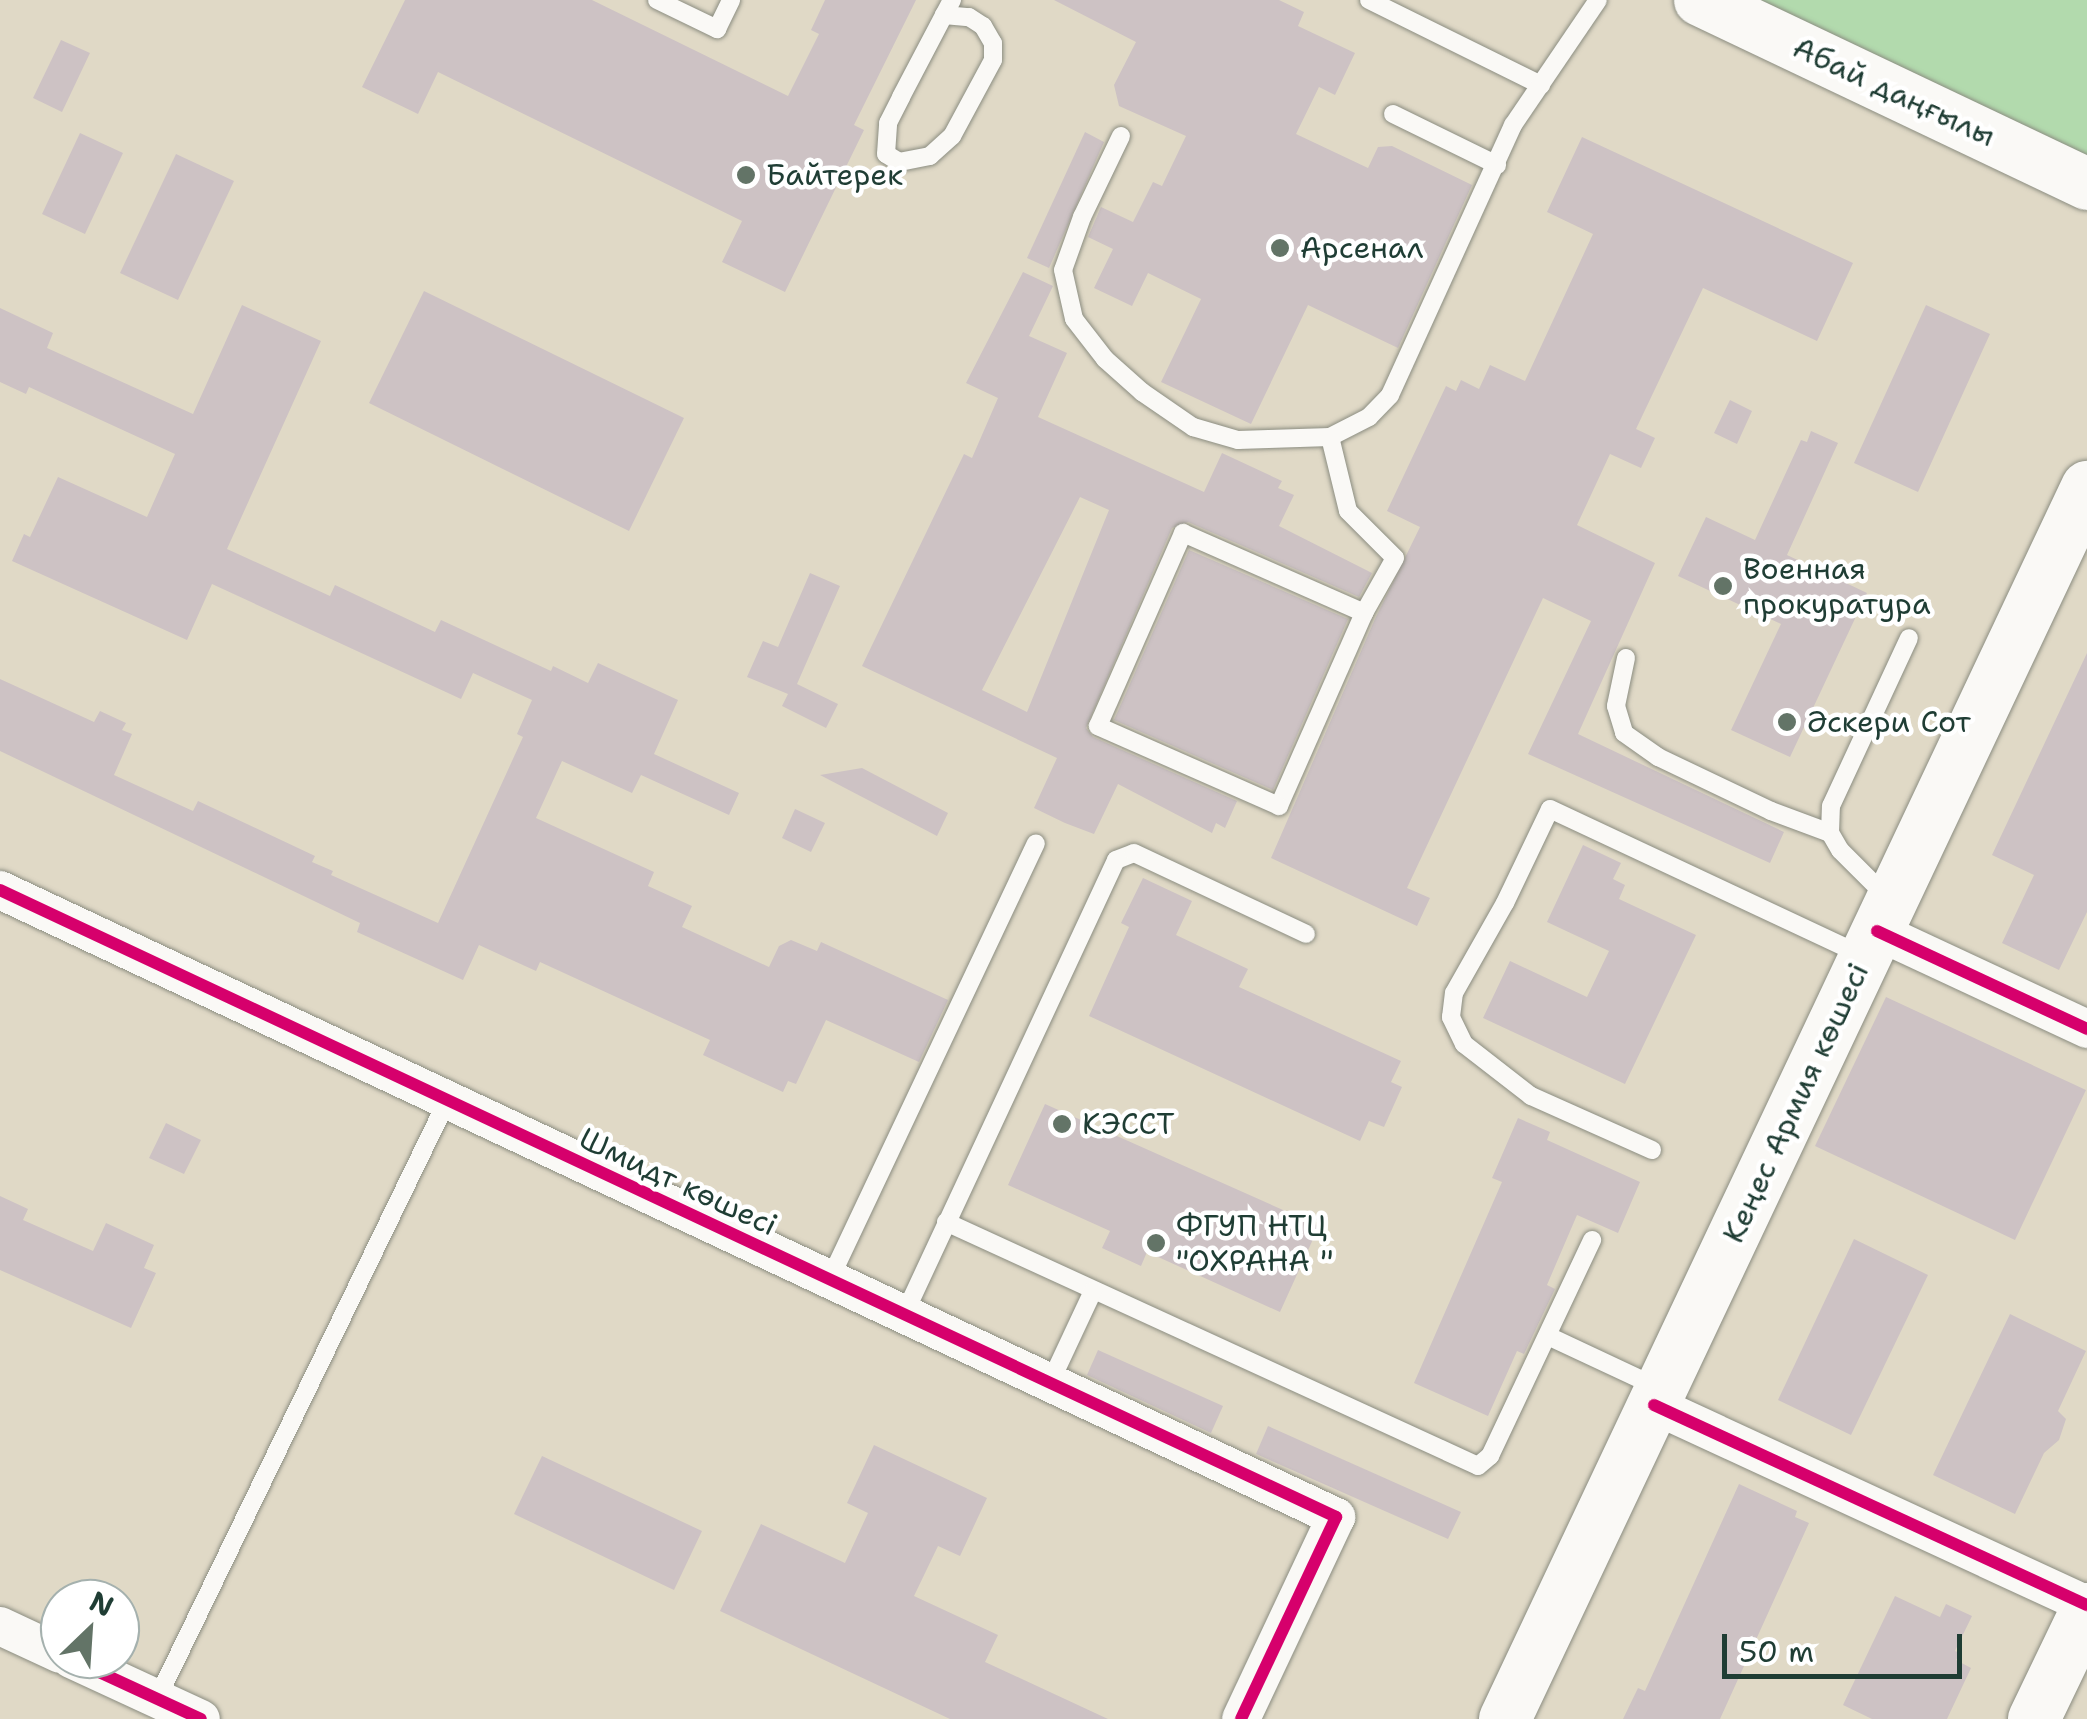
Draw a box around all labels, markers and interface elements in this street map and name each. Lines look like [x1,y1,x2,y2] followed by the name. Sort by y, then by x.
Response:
[1787,29,2001,155] street label: Абай даңғылы
[766,157,903,193] place label: Байтерек
[735,164,757,186] marker: Байтерек
[1300,230,1423,266] place label: Арсенал
[1269,237,1291,259] marker: Арсенал
[1743,551,1931,622] place label: Военная прокуратура
[1712,575,1734,597] marker: Военная прокуратура
[1807,704,1971,740] place label: Әскери Сот
[1776,711,1798,733] marker: Әскери Сот
[1715,957,1877,1249] street label: Кеңес Армия көшесі
[1082,1106,1175,1142] place label: КЭССТ
[1051,1113,1073,1135] marker: КЭССТ
[573,1120,783,1244] street label: Шмидт көшесі
[1176,1208,1334,1278] place label: ФГУП НТЦ "ОХРАНА "
[1145,1232,1167,1254] marker: ФГУП НТЦ "ОХРАНА "
[40,1579,140,1679] north arrow
[84,1582,120,1626] text: N
[1727,1614,1967,1676] scale bar
[1739,1631,1814,1672] text: 50 m

